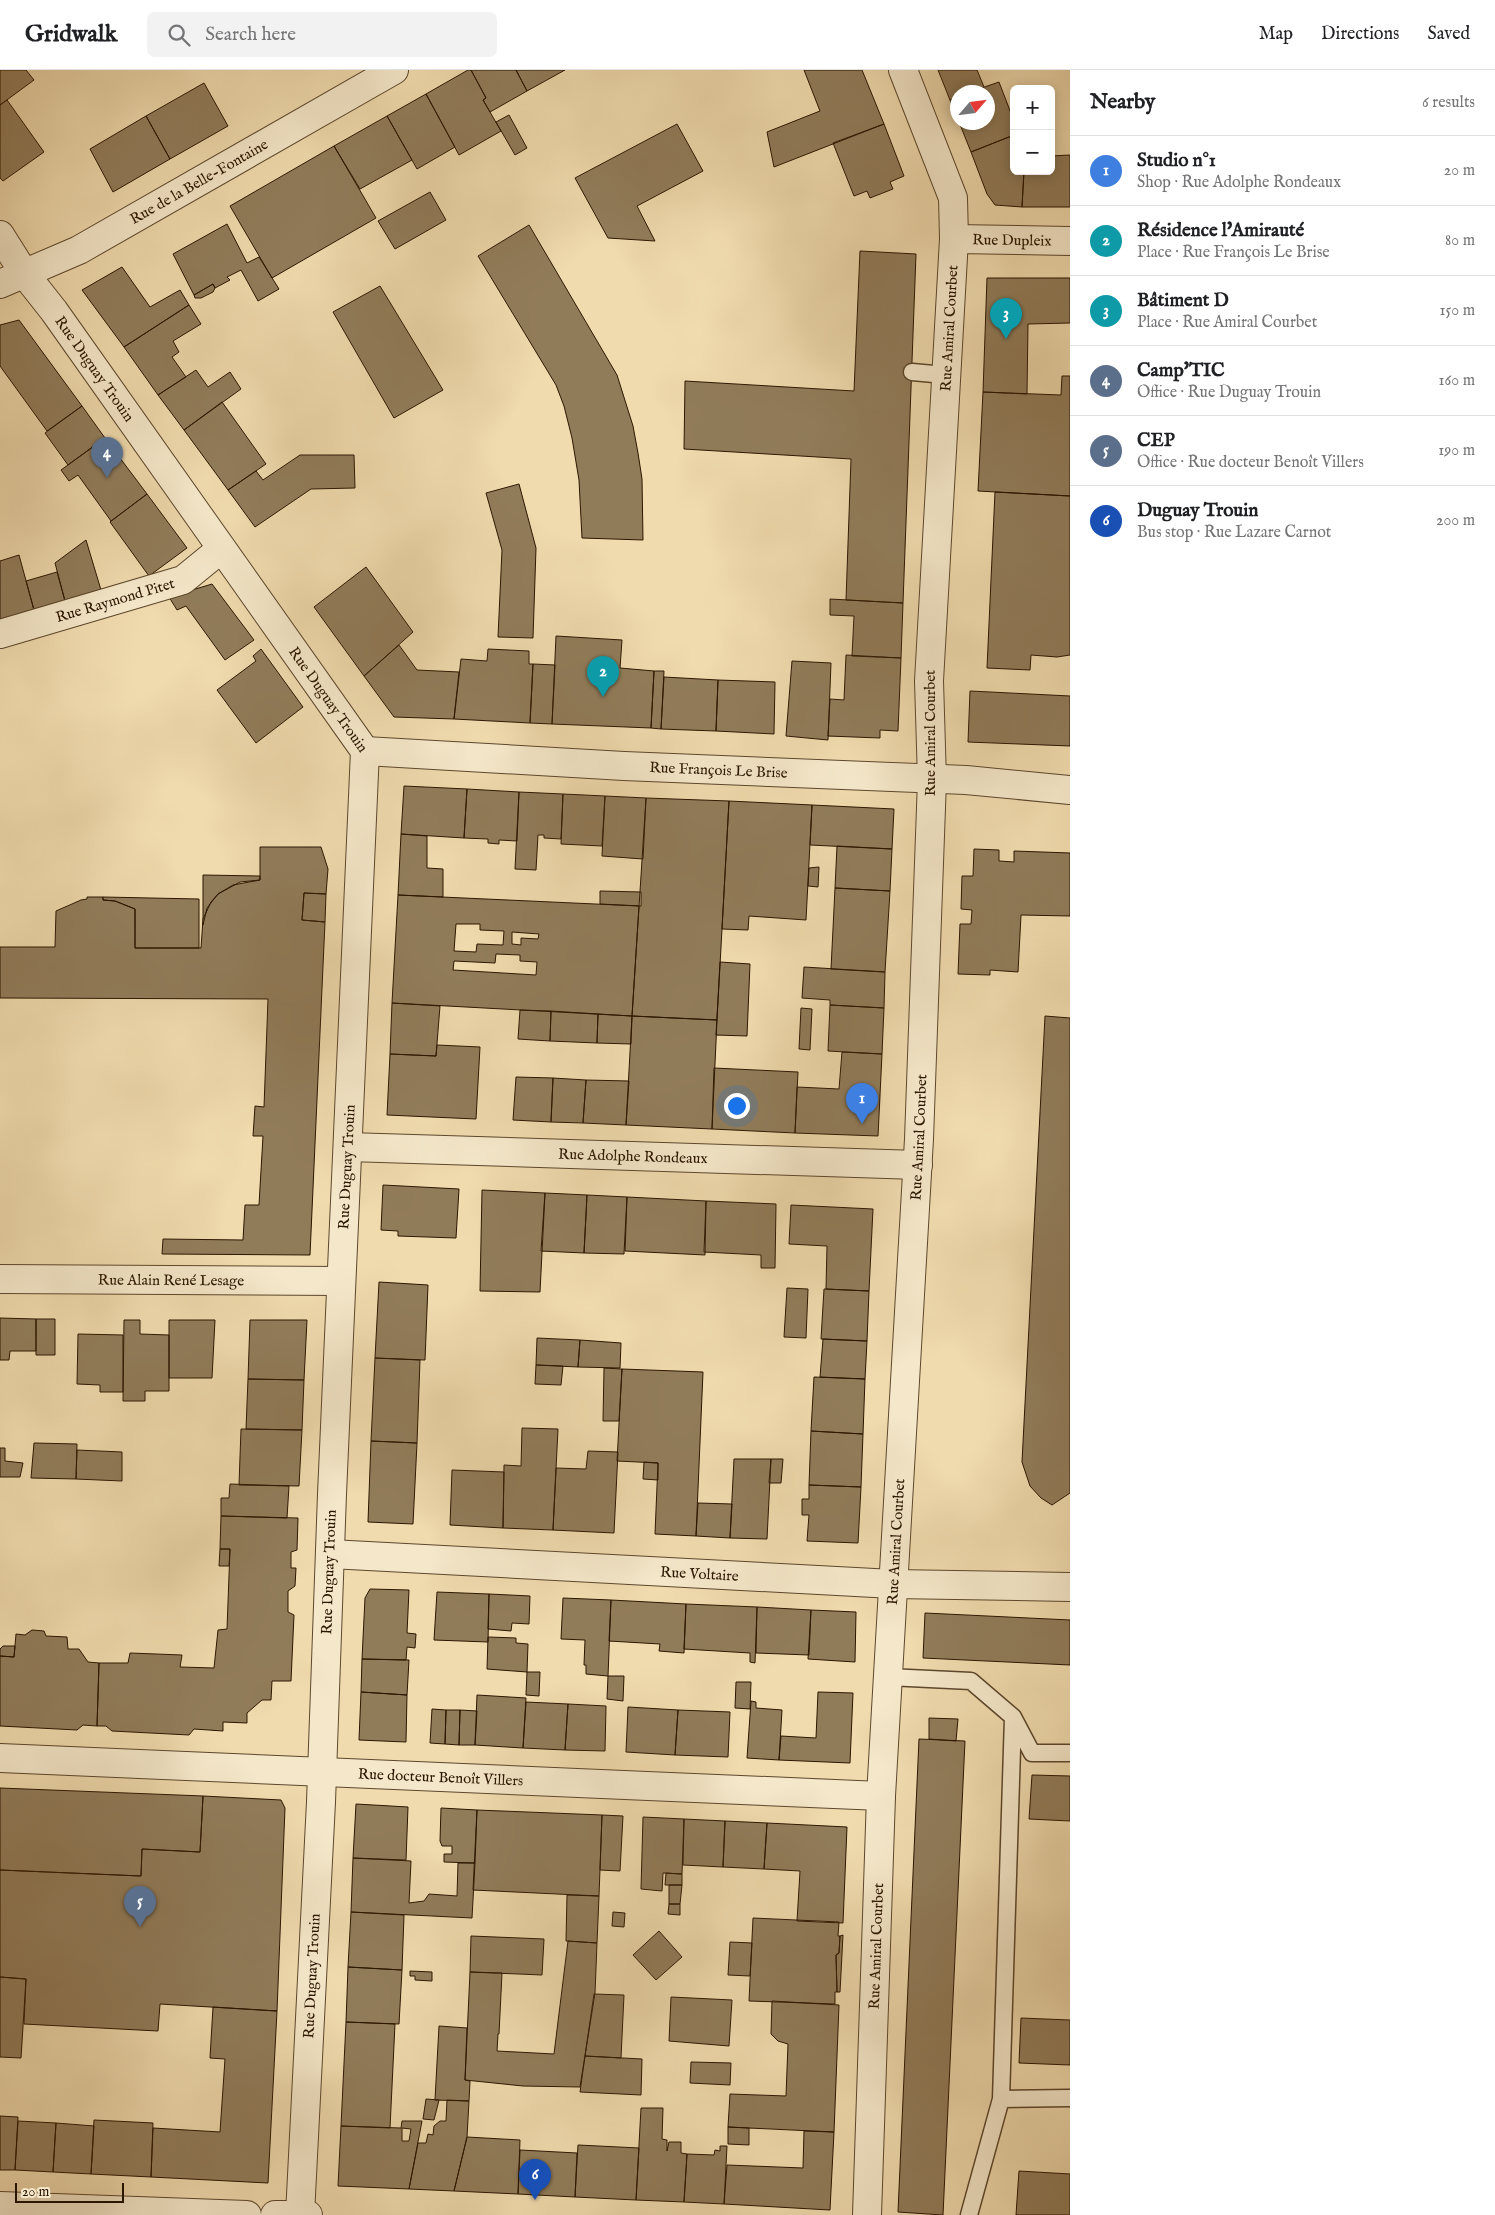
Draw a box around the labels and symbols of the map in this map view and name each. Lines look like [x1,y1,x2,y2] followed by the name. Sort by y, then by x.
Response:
[950,85,995,130] north arrow
[126,134,271,229] street label: Rue de la Belle-Fontaine
[972,230,1053,250] street label: Rue Dupleix
[936,264,962,392] street label: Rue Amiral Courbet
[990,298,1022,339] pin: 3
[51,312,139,425] street label: Rue Duguay Trouin
[91,437,123,478] pin: 4
[53,574,177,627] street label: Rue Raymond Pitet
[285,643,372,756] street label: Rue Duguay Trouin
[587,656,619,697] pin: 2
[921,670,940,796] street label: Rue Amiral Courbet
[649,758,788,782] street label: Rue François Le Brise
[906,1074,931,1201] street label: Rue Amiral Courbet
[846,1083,878,1124] pin: 1
[724,1093,750,1119] your location
[334,1104,360,1230] street label: Rue Duguay Trouin
[558,1144,709,1168] street label: Rue Adolphe Rondeaux
[98,1270,244,1290] street label: Rue Alain René Lesage
[883,1478,909,1605] street label: Rue Amiral Courbet
[317,1509,341,1635] street label: Rue Duguay Trouin
[660,1562,739,1585] street label: Rue Voltaire
[358,1764,524,1790] street label: Rue docteur Benoît Villers
[864,1883,888,2010] street label: Rue Amiral Courbet
[124,1886,156,1927] pin: 5
[299,1913,325,2039] street label: Rue Duguay Trouin
[519,2159,551,2200] pin: 6
[15,2180,124,2203] scale bar

